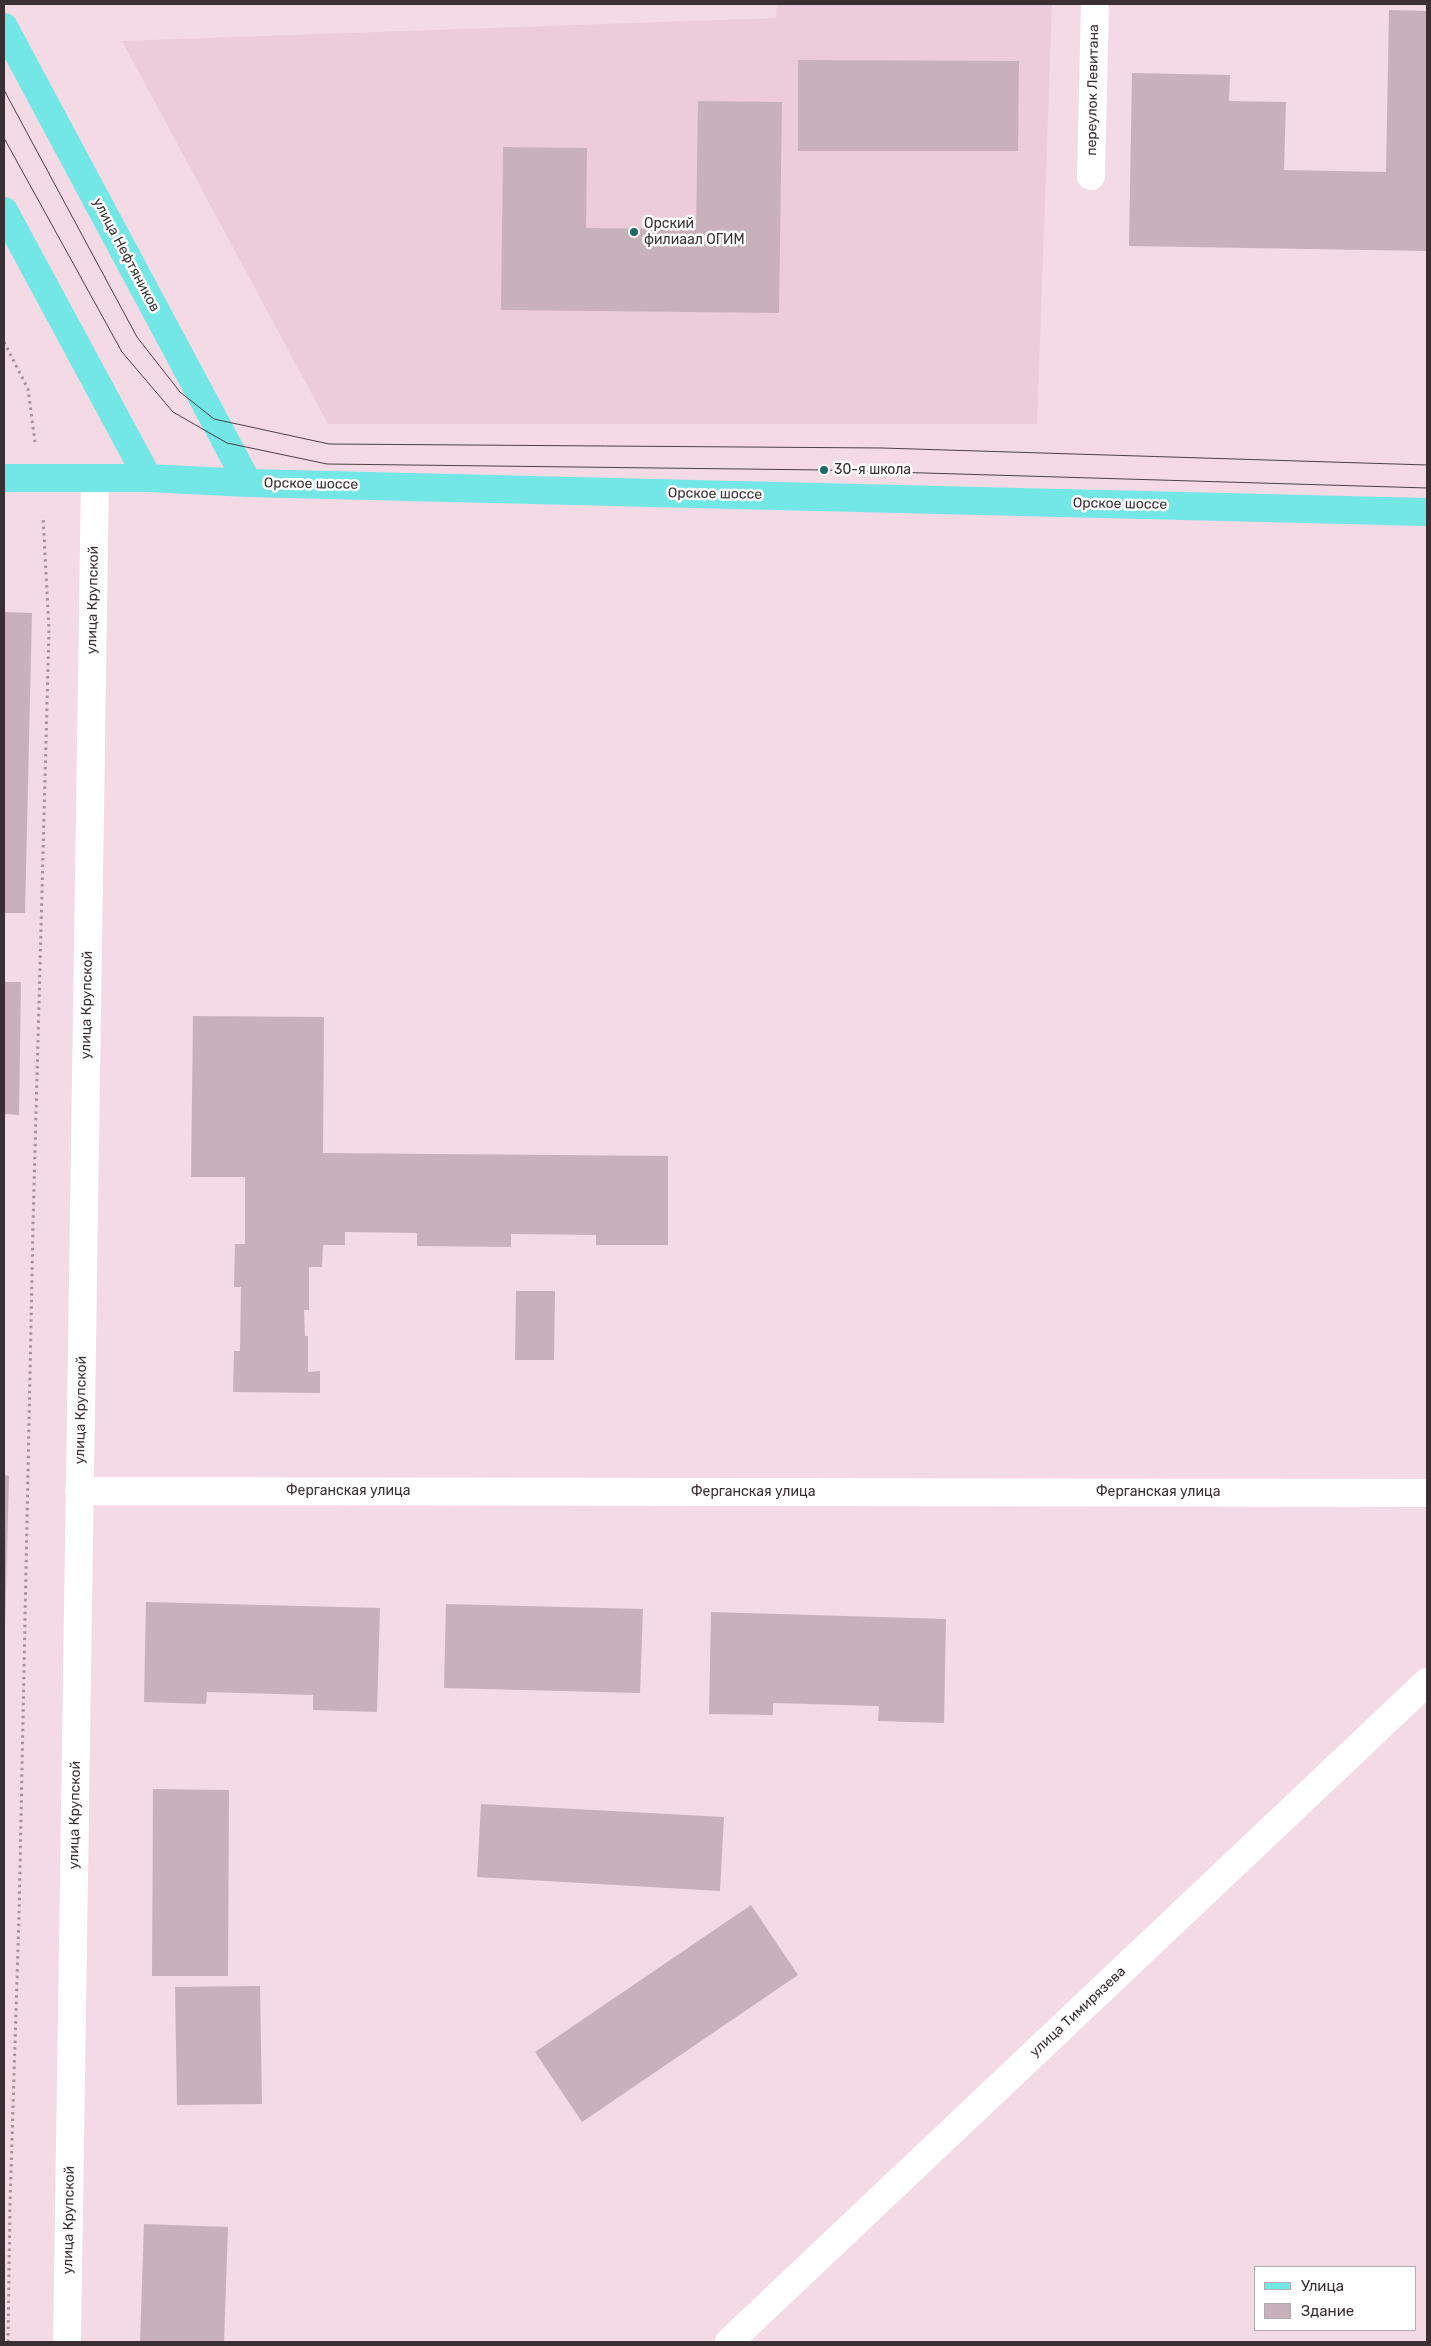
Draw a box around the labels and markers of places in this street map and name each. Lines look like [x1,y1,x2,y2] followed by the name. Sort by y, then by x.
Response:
[644,216,745,248] place label: Орский филиаал ОГИМ
[628,226,640,238] marker: Орский филиаал ОГИМ
[834,462,911,478] place label: 30-я школа
[818,464,830,476] marker: 30-я школа

